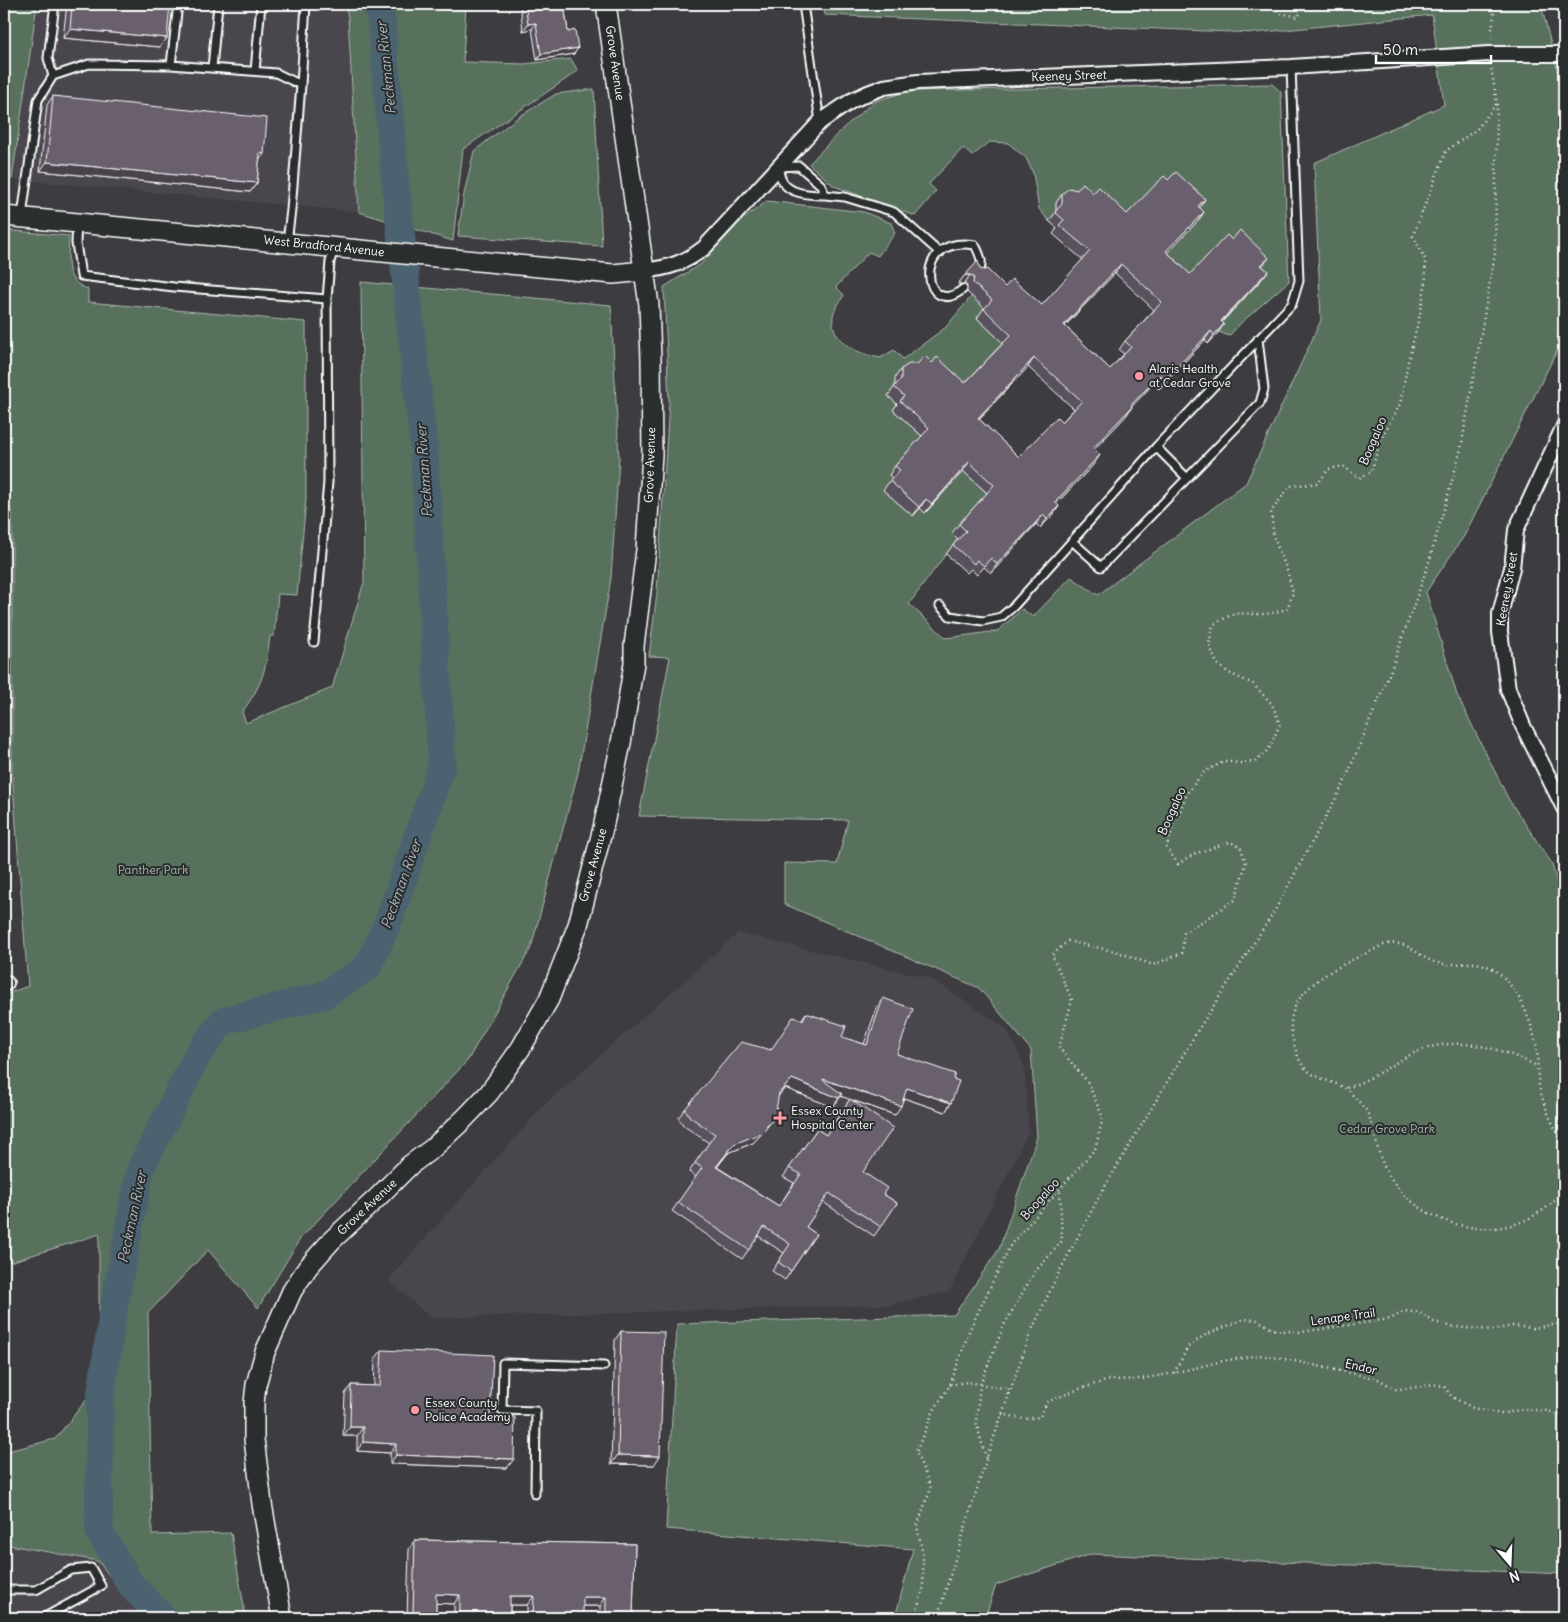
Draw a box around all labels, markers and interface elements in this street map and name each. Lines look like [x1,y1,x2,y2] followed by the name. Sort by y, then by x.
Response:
[372,18,400,115] water label: Peckman River
[603,24,628,101] street label: Grove Avenue
[1376,32,1490,64] scale bar
[1383,40,1418,59] text: 50 m
[1031,67,1107,84] street label: Keeney Street
[263,232,385,259] street label: West Bradford Avenue
[1149,361,1231,390] place label: Alaris Health at Cedar Grove
[1133,370,1145,382] marker: Alaris Health at Cedar Grove
[1356,414,1390,467] street label: Boogaloo
[412,421,436,518] water label: Peckman River
[641,427,658,503] street label: Grove Avenue
[1493,551,1520,627] street label: Keeney Street
[1154,784,1189,837] street label: Boogaloo
[575,826,610,903] street label: Grove Avenue
[377,835,426,931] water label: Peckman River
[118,862,188,877] park label: Panther Park
[791,1103,874,1132] place label: Essex County Hospital Center
[773,1111,787,1125] marker: Essex County Hospital Center
[1339,1121,1435,1136] park label: Cedar Grove Park
[113,1167,151,1265] water label: Peckman River
[1017,1174,1062,1223] street label: Boogaloo
[334,1175,399,1238] street label: Grove Avenue
[1310,1305,1376,1328] street label: Lenape Trail
[1344,1356,1379,1378] street label: Endor
[425,1395,511,1424] place label: Essex County Police Academy
[409,1404,421,1416] marker: Essex County Police Academy
[1486,1540,1536,1590] north arrow
[1507,1566,1522,1586] text: N

